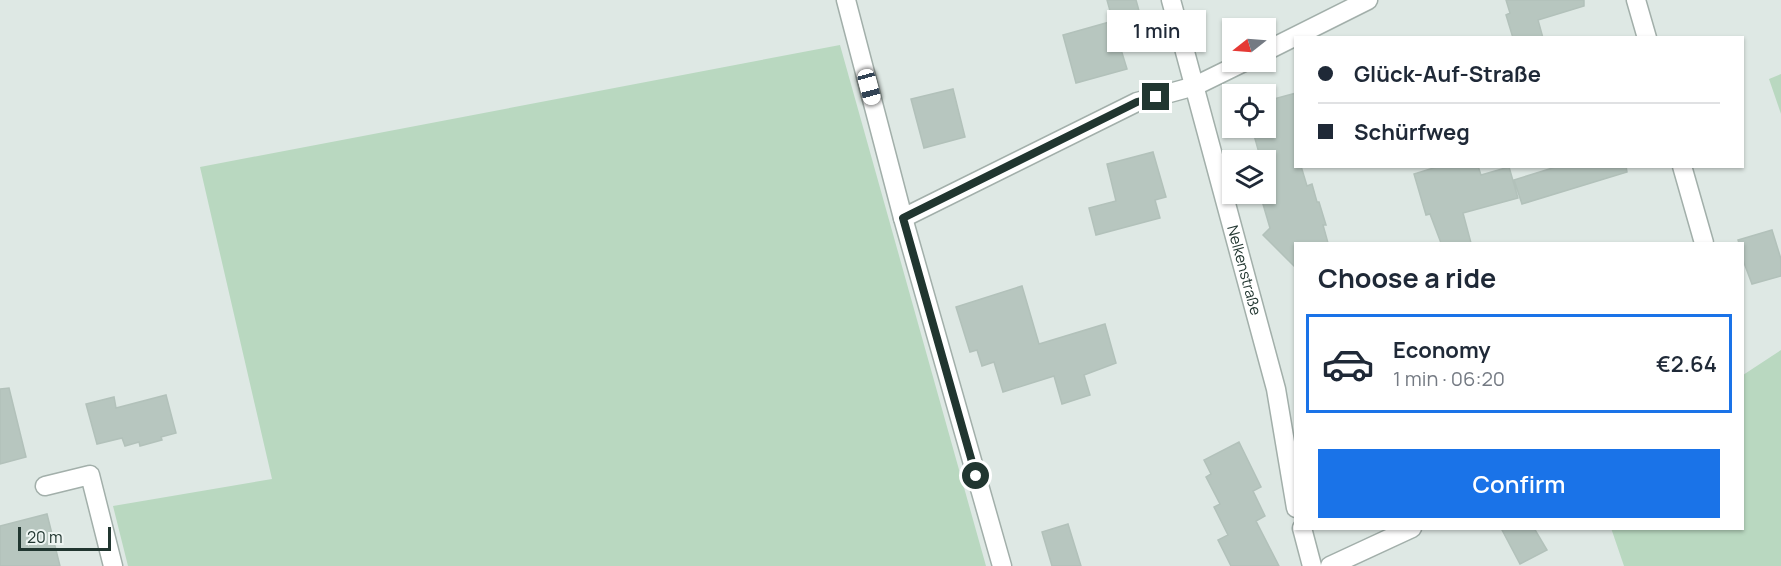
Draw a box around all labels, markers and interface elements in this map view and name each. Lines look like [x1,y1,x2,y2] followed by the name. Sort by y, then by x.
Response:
[1106,10,1206,52] callout: 1 min
[1133,17,1180,44] text: 1 min
[1222,18,1276,72] north arrow
[1222,18,1276,204] map controls
[1354,59,1541,89] text: Glück-Auf-Straße
[856,67,882,107] car
[1142,83,1169,110] route end
[1222,84,1276,138] button: locate
[1354,117,1470,147] text: Schürfweg
[1222,150,1276,204] button: layers
[1222,223,1267,318] street label: Nelkenstraße
[1318,259,1496,296] text: Choose a ride
[1393,335,1491,365] text: Economy
[1321,337,1375,391] icon: car
[1656,349,1717,379] text: €2.64
[1393,365,1505,392] text: 1 min · 06:20
[1318,449,1720,518] button: Confirm
[962,462,989,489] route start
[18,524,111,552] scale bar
[27,526,63,548] text: 20 m

